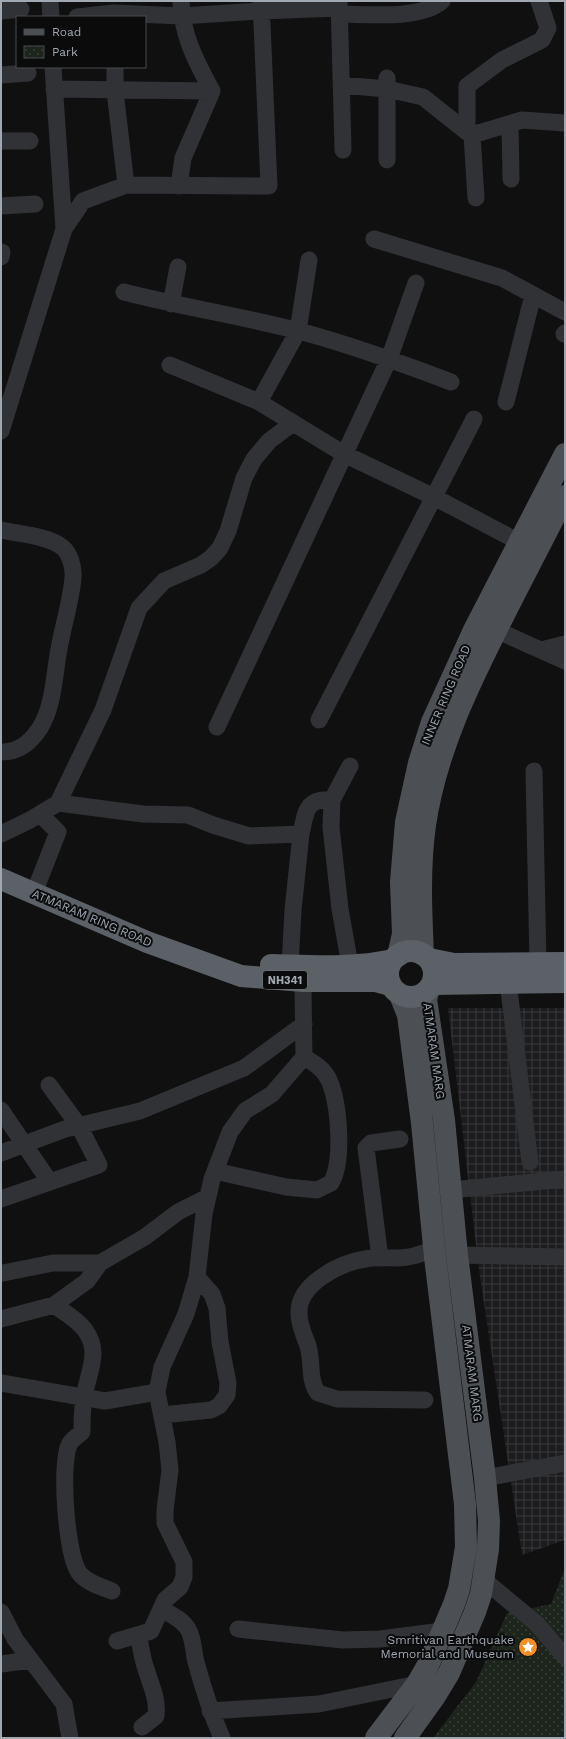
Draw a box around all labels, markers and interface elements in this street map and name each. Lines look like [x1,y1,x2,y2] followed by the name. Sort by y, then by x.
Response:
[16,16,146,68] legend
[52,25,81,39] text: Road
[52,45,78,59] text: Park
[419,643,473,747] street label: INNER RING ROAD
[30,886,154,950] street label: ATMARAM RING ROAD
[263,971,307,989] road number: NH341
[420,1002,448,1100] street label: ATMARAM MARG
[459,1324,485,1422] street label: ATMARAM MARG
[381,1633,514,1661] place label: Smritivan Earthquake Memorial and Museum
[517,1636,539,1658] place icon: Smritivan Earthquake Memorial and Museum

